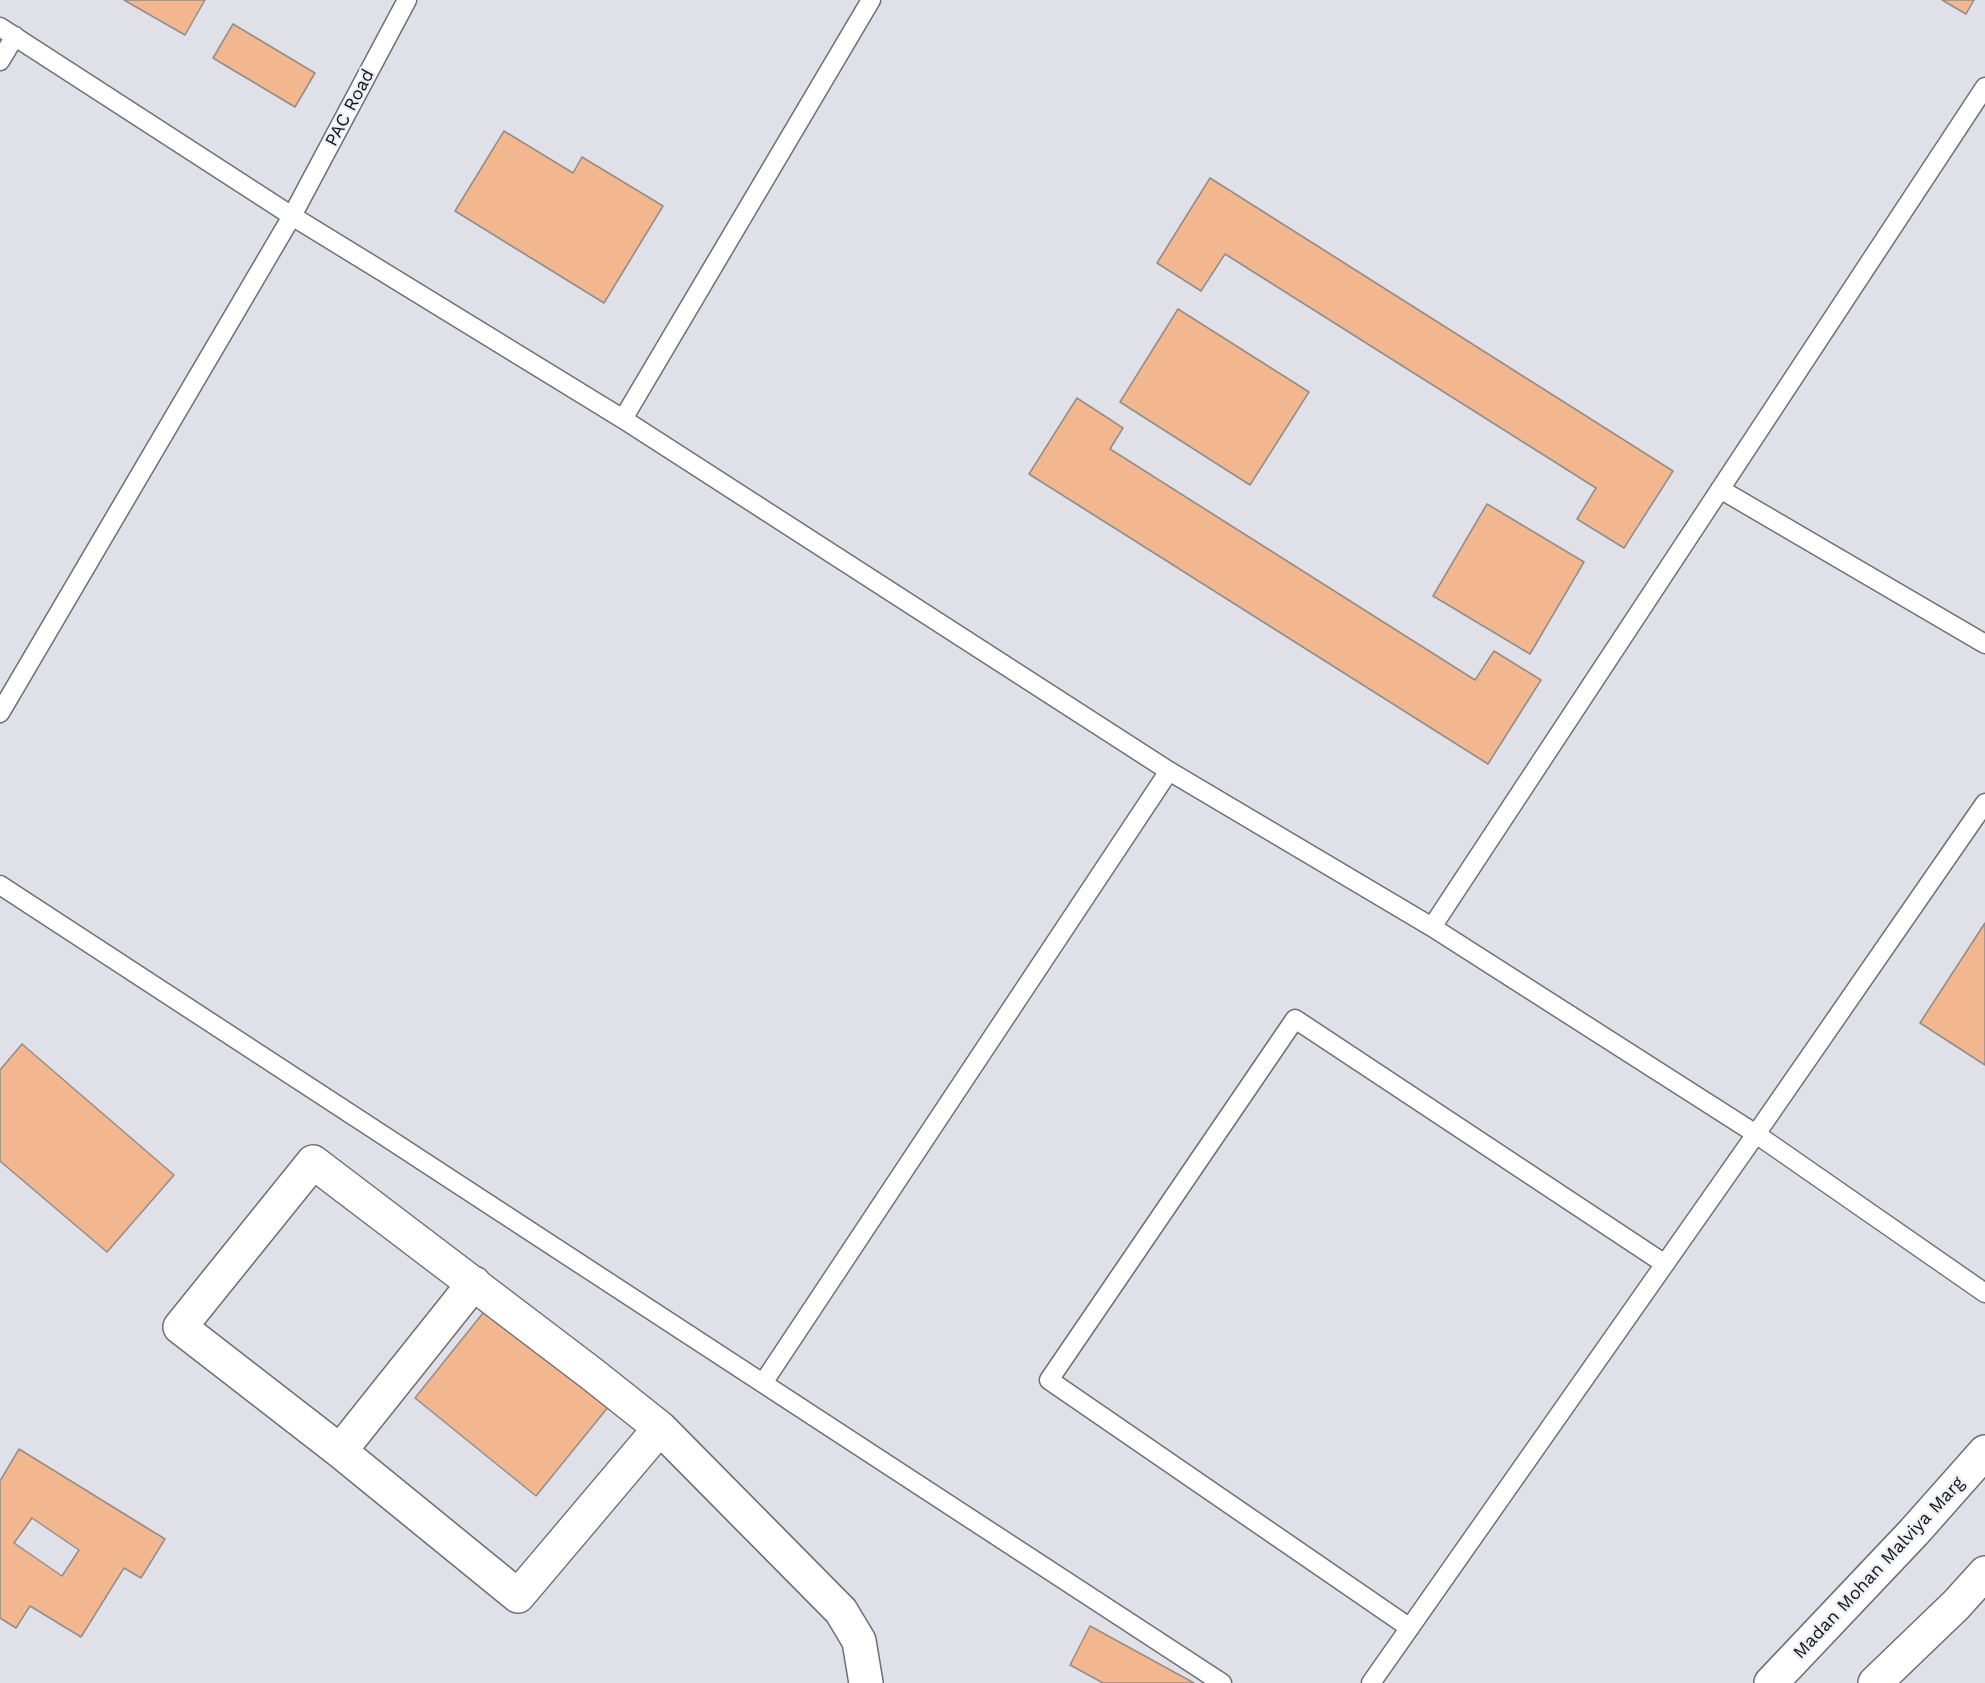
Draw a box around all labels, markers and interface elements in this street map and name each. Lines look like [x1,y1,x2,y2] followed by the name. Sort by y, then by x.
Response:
[321,66,379,150] street label: PAC Road
[1789,1473,1969,1663] street label: Madan Mohan Malviya Marg

